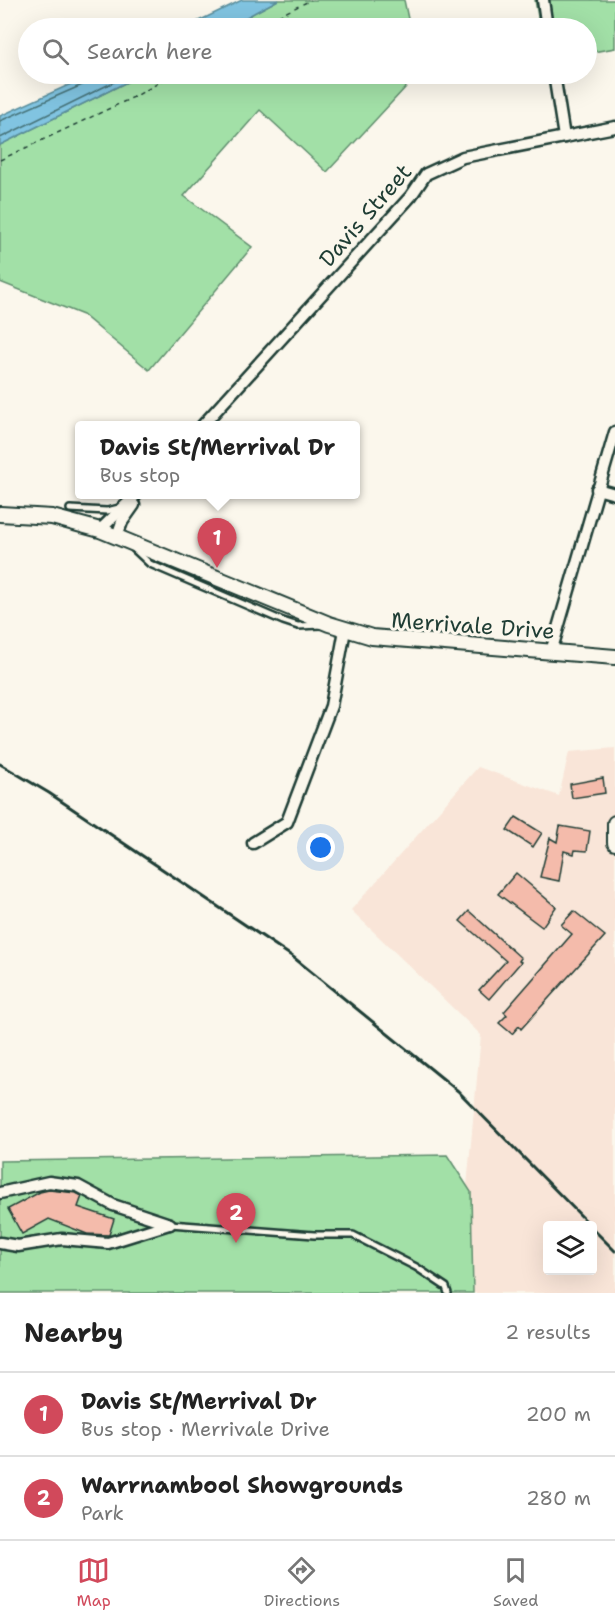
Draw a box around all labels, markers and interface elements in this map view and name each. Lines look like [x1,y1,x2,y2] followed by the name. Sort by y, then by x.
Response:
[18,18,597,84] search box
[39,35,72,68] icon: search
[87,37,213,66] text: Search here
[313,158,418,273] street label: Davis Street
[75,421,360,499] popup
[100,433,335,462] text: Davis St/Merrival Dr
[100,462,180,488] text: Bus stop
[198,518,236,568] pin: 1
[390,605,556,646] street label: Merrivale Drive
[306,833,335,862] your location
[216,1194,256,1243] pin: 2
[543,1221,597,1275] map controls
[543,1221,597,1275] button: layers
[24,1315,123,1350] text: Nearby
[505,1319,591,1345] text: 2 results
[81,1387,317,1416] text: Davis St/Merrival Dr
[39,1401,48,1427] text: 1
[526,1401,591,1427] text: 200 m
[81,1416,330,1442] text: Bus stop · Merrivale Drive
[81,1471,403,1500] text: Warrnambool Showgrounds
[37,1485,51,1511] text: 2
[526,1485,591,1511] text: 280 m
[81,1500,124,1526] text: Park
[77,1554,111,1611] tab: Map
[264,1554,340,1611] tab: Directions
[493,1554,539,1611] tab: Saved

